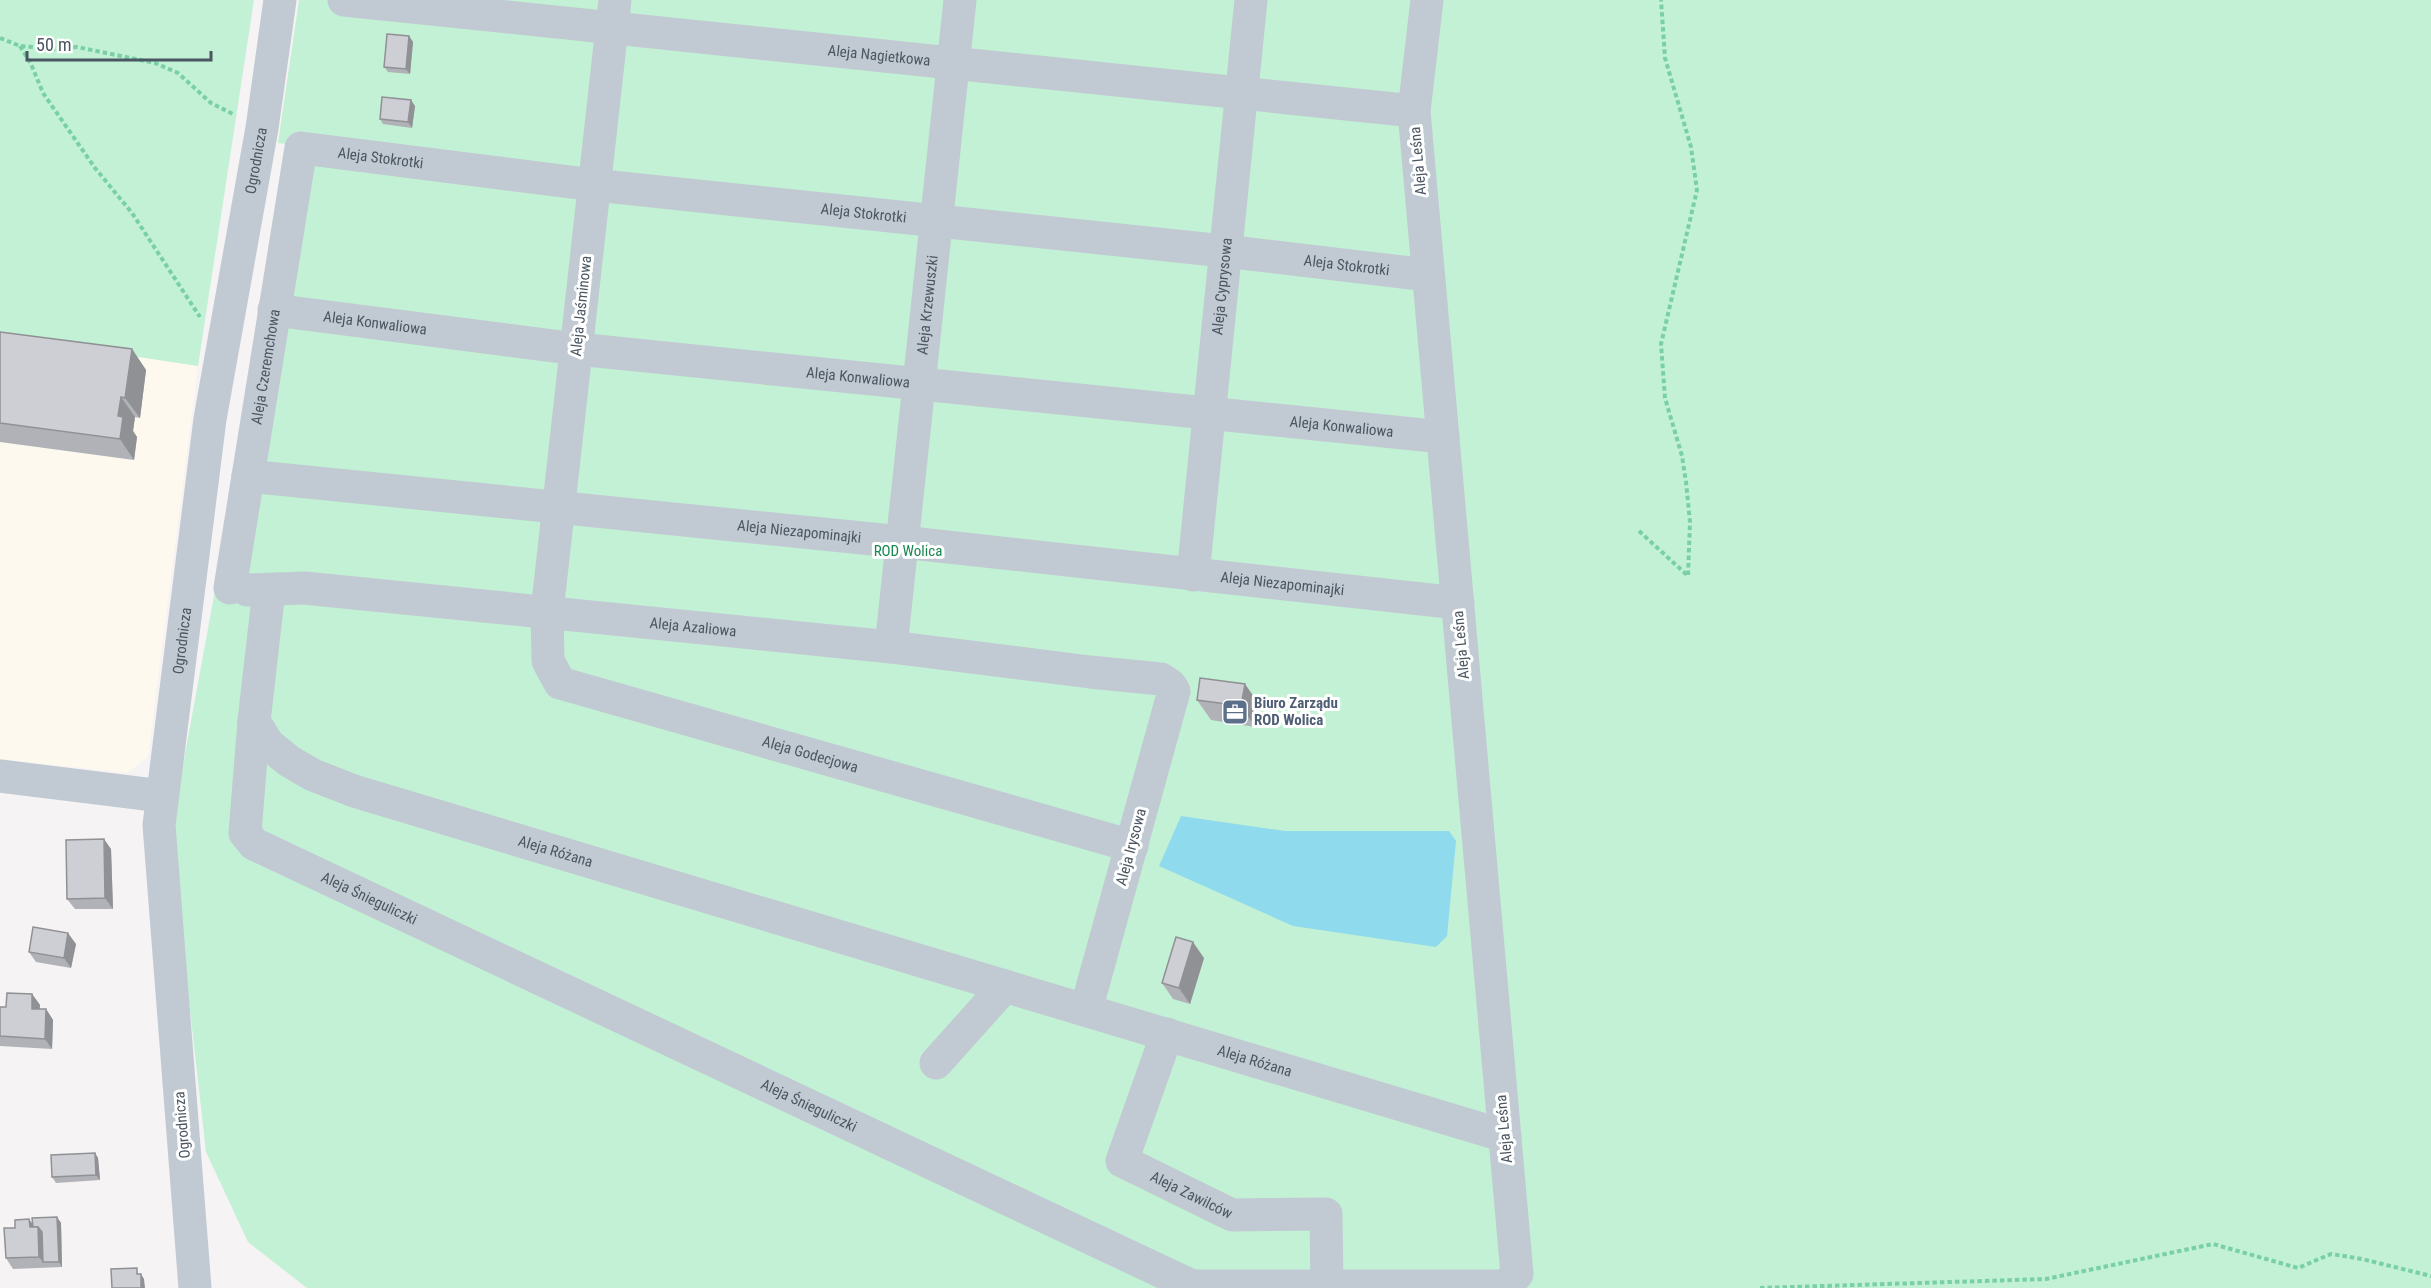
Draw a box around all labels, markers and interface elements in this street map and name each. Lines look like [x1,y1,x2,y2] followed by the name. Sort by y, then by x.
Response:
[27,24,212,62] scale bar
[36,34,71,55] text: 50 m
[827,41,931,70] street label: Aleja Nagietkowa
[241,126,271,195] street label: Ogrodnicza
[1406,126,1430,196] street label: Aleja Leśna
[337,144,425,172] street label: Aleja Stokrotki
[820,200,907,227] street label: Aleja Stokrotki
[1208,237,1236,336] street label: Aleja Cyprysowa
[1303,251,1391,279] street label: Aleja Stokrotki
[913,254,942,356] street label: Aleja Krzewuszki
[567,255,595,357] street label: Aleja Jaśminowa
[322,307,428,339] street label: Aleja Konwaliowa
[248,308,284,426] street label: Aleja Czeremchowa
[805,363,911,392] street label: Aleja Konwaliowa
[1289,412,1394,441] street label: Aleja Konwaliowa
[736,516,862,547] street label: Aleja Niezapominajki
[874,542,942,560] park label: ROD Wolica
[1220,568,1345,599] street label: Aleja Niezapominajki
[169,606,195,675] street label: Ogrodnicza
[1449,610,1473,680] street label: Aleja Leśna
[649,614,737,640] street label: Aleja Azaliowa
[1254,694,1338,729] place label: Biuro Zarządu ROD Wolica
[1220,697,1250,727] office icon: Biuro Zarządu ROD Wolica
[760,732,860,776] street label: Aleja Godecjowa
[1112,806,1150,888] street label: Aleja Irysowa
[516,832,595,871] street label: Aleja Różana
[318,868,420,929] street label: Aleja Śnieguliczki
[1215,1041,1294,1081] street label: Aleja Różana
[758,1075,860,1136] street label: Aleja Śnieguliczki
[170,1091,194,1159] street label: Ogrodnicza
[1492,1094,1516,1164] street label: Aleja Leśna
[1147,1167,1236,1223] street label: Aleja Zawilców

